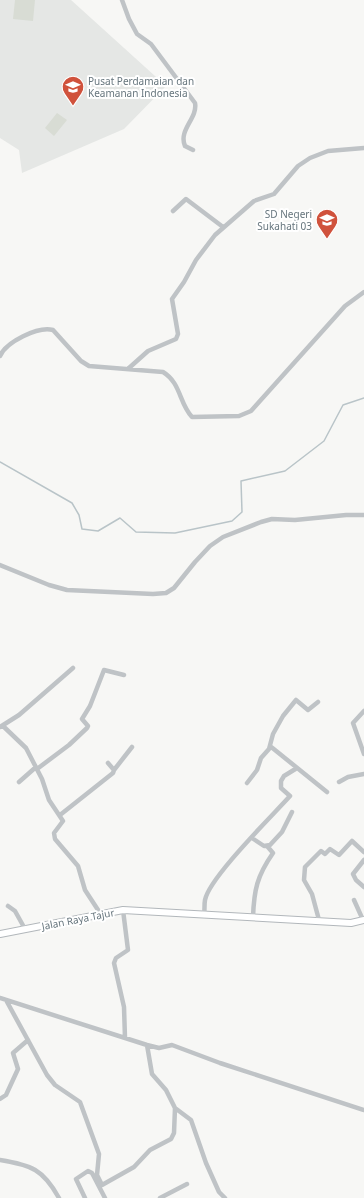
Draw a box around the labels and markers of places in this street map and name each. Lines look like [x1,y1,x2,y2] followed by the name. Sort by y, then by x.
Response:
[60,74,86,107] school or university icon: Pusat Perdamaian dan Keamanan Indonesia
[88,74,194,100] place label: Pusat Perdamaian dan Keamanan Indonesia
[257,207,312,233] place label: SD Negeri Sukahati 03
[314,207,340,240] school or university icon: SD Negeri Sukahati 03

